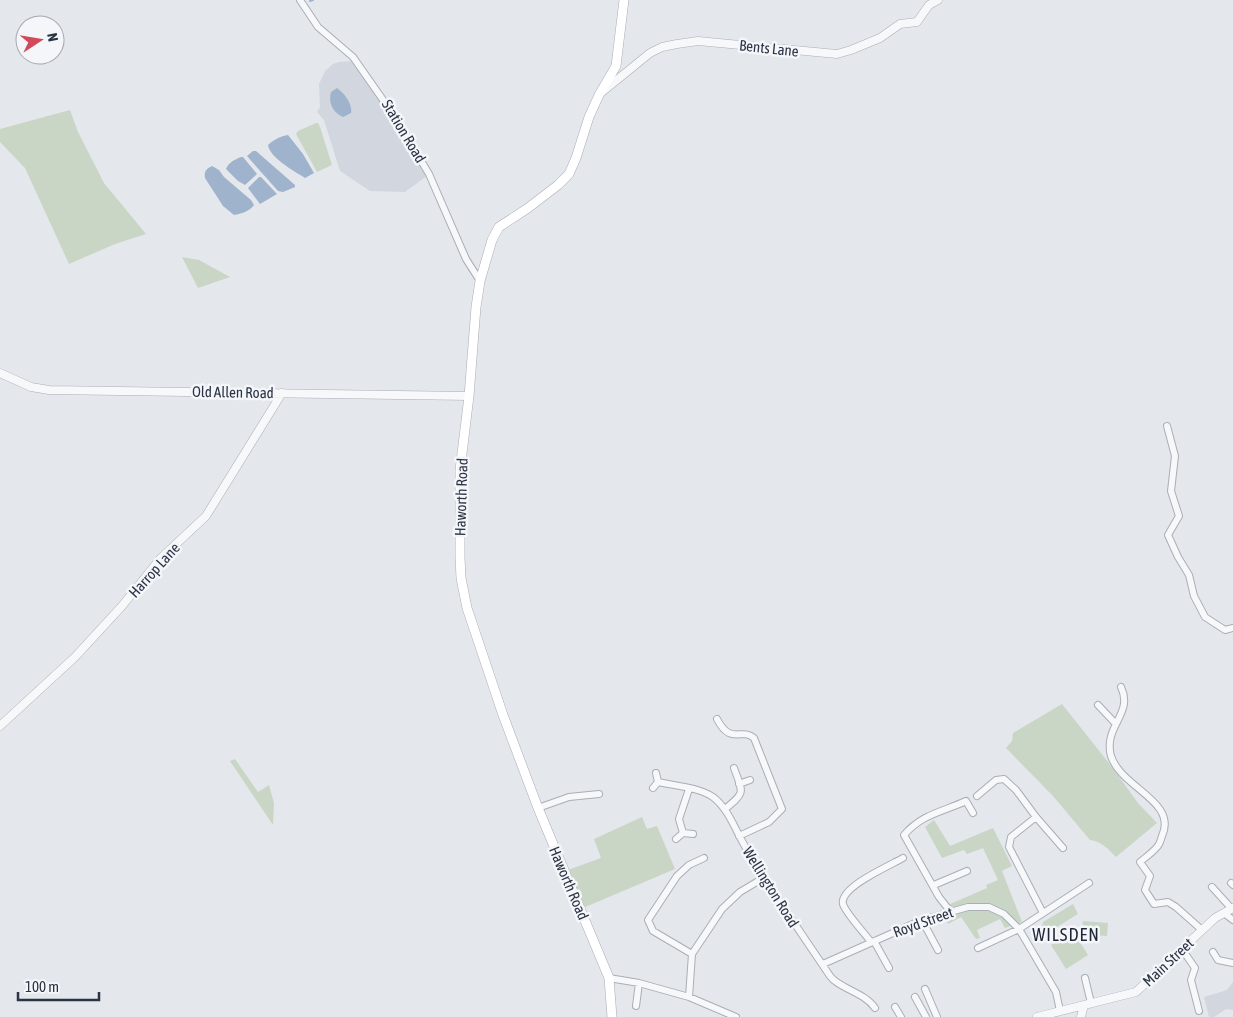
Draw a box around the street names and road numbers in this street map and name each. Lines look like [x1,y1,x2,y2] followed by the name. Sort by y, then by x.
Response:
[738,36,800,60] street label: Bents Lane
[379,96,429,166] street label: Station Road
[192,383,274,401] street label: Old Allen Road
[451,458,471,536] street label: Haworth Road
[125,539,183,601] street label: Harrop Lane
[546,844,592,922] street label: Haworth Road
[740,844,802,930] street label: Wellington Road
[891,903,955,941] street label: Royd Street
[1139,934,1197,990] street label: Main Street

